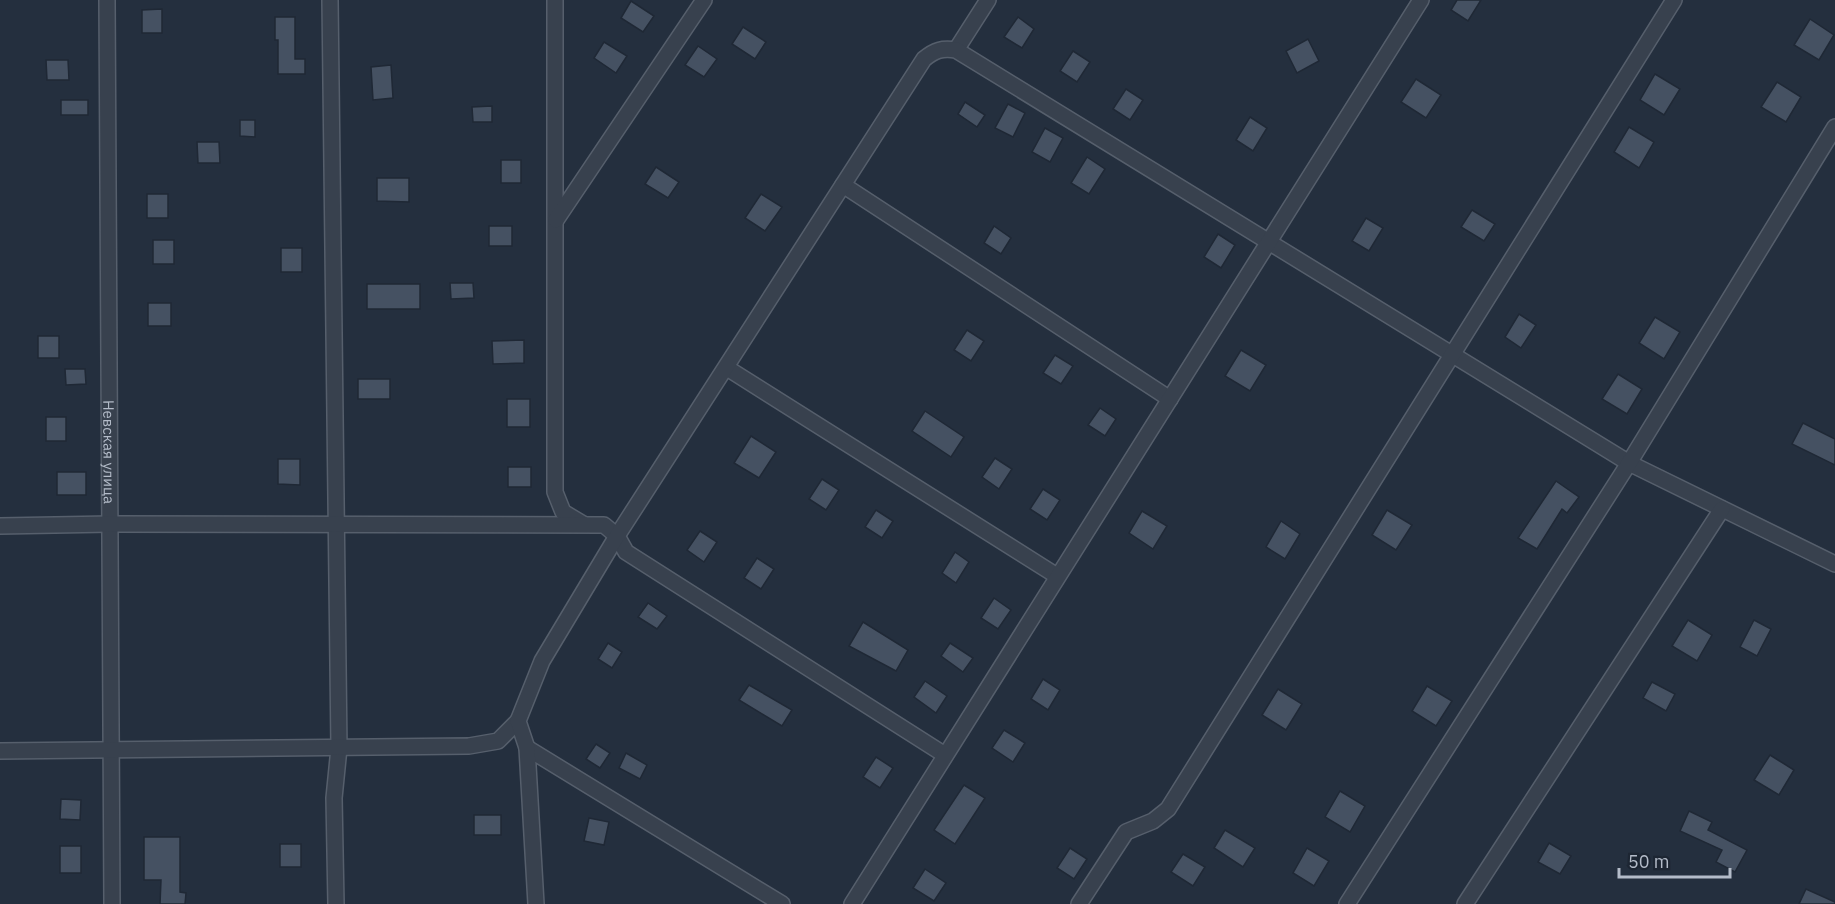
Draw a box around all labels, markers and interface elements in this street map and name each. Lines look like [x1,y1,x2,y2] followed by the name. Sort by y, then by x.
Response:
[100,400,119,504] street label: Невская улица
[1619,841,1730,879] scale bar
[1628,850,1670,873] text: 50 m

